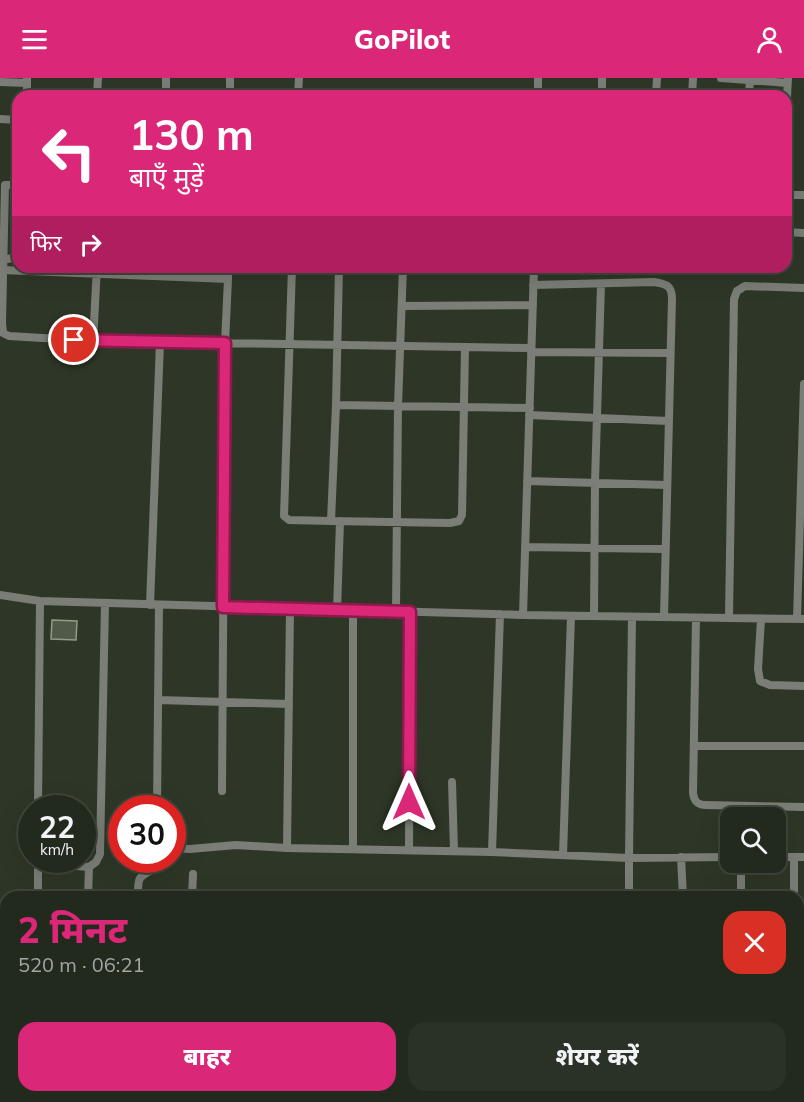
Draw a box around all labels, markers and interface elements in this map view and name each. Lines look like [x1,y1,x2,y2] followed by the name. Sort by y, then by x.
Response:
[354,22,450,56] text: GoPilot
[18,23,51,56] icon: menu
[753,23,786,56] icon: person
[129,108,254,161] text: 130 m
[30,114,108,192] icon: left
[129,160,204,194] text: बाएँ मुड़ें
[74,228,107,261] icon: right
[30,229,62,257] text: फिर
[48,314,99,365] pin
[57,323,90,356] icon: arrive
[377,770,441,834] position arrow
[108,795,186,873] speed limit sign: 30
[720,807,786,873] map controls
[720,807,786,873] button: search
[39,808,75,846] text: 22
[40,840,74,859] text: km/h
[18,907,127,952] text: 2 मिनट
[723,911,786,974] button: close
[18,952,144,977] text: 520 m · 06:21
[18,1022,396,1091] button: बाहर
[408,1022,786,1091] button: शेयर करें

